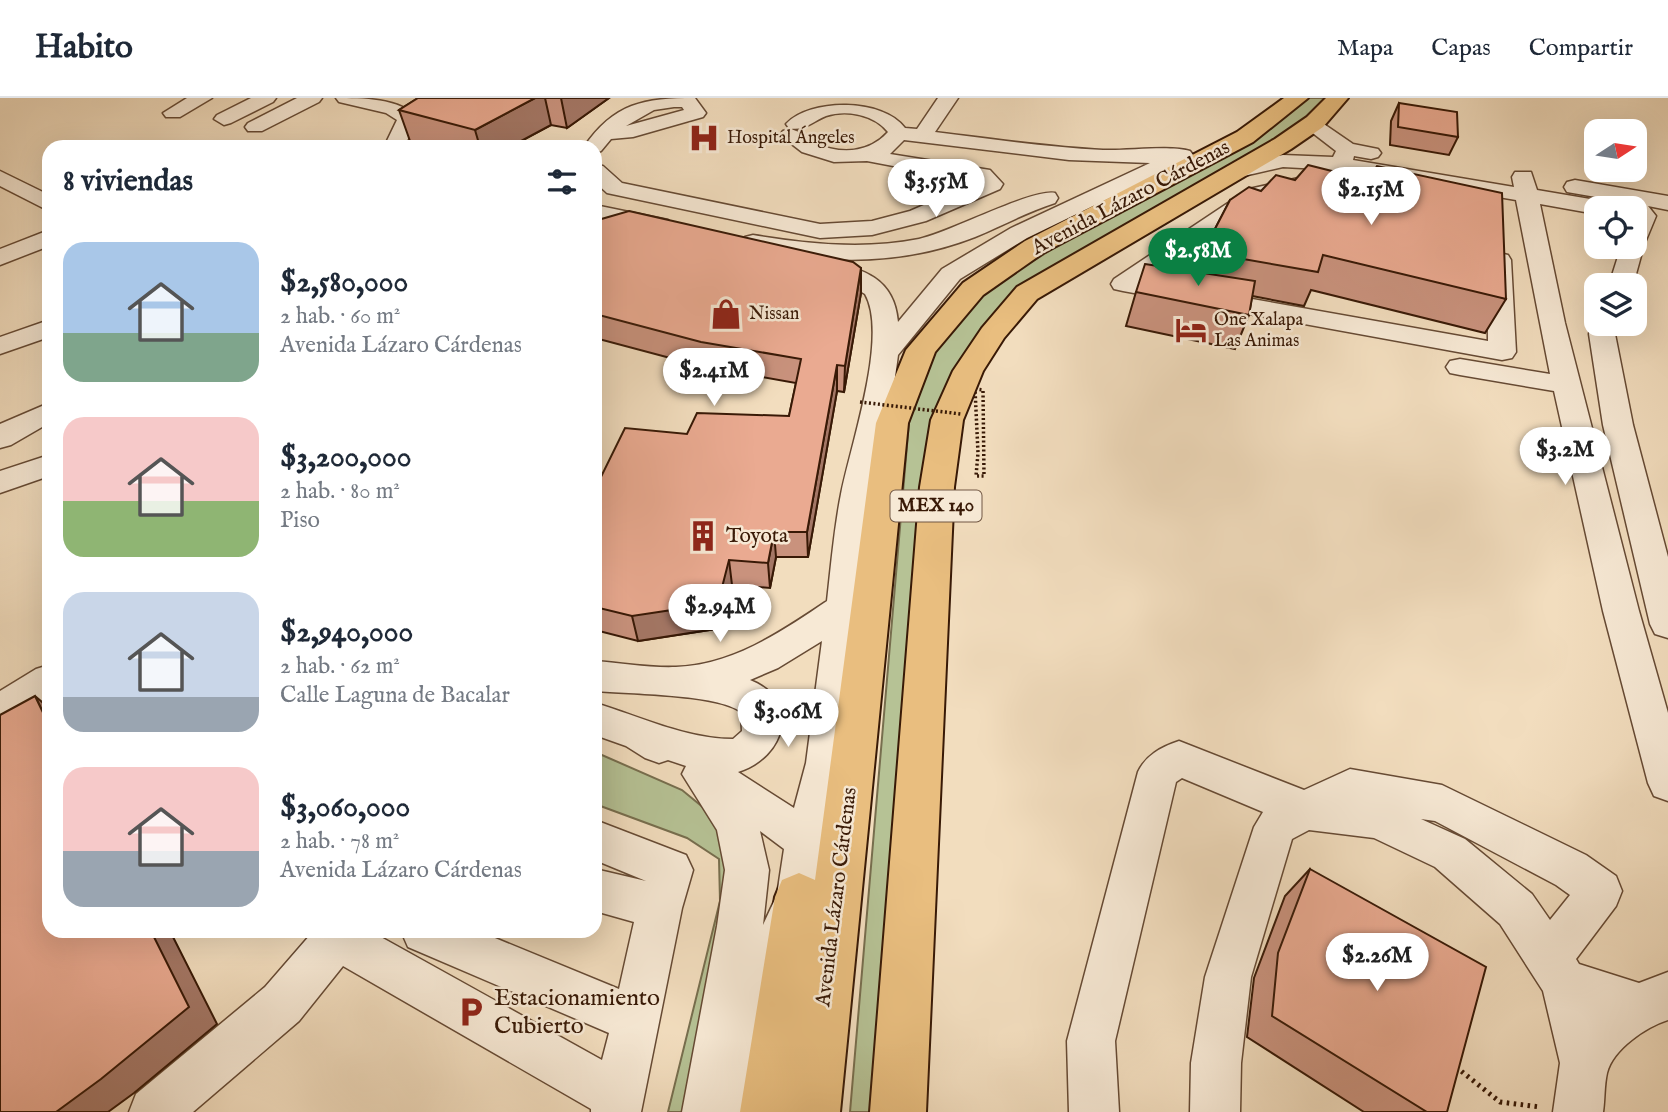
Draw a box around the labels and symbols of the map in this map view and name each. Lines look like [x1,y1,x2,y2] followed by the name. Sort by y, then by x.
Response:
[1584,119,1647,182] north arrow
[687,121,721,155] hospital icon: Hospital Ángeles
[727,125,855,150] place label: Hospital Ángeles
[1026,134,1235,262] street label: Avenida Lázaro Cárdenas
[879,159,993,219] pin: $3.55M
[1314,167,1428,227] pin: $2.15M
[1141,228,1255,288] pin: $2.58M
[709,297,743,331] shop icon: Nissan
[749,303,800,326] place label: Nissan
[1214,309,1304,353] place label: One Xalapa Las Animas
[1174,313,1208,347] hotel icon: One Xalapa Las Animas
[657,348,771,408] pin: $2.41M
[1516,428,1614,487] pin: $3.2M
[890,490,982,522] road number: MEX 140
[686,519,720,553] building icon: Toyota
[726,523,789,550] place label: Toyota
[663,584,777,644] pin: $2.94M
[731,690,845,749] pin: $3.06M
[810,786,864,1009] street label: Avenida Lázaro Cárdenas
[1320,934,1434,993] pin: $2.26M
[494,983,660,1042] place label: Estacionamiento Cubierto
[454,995,488,1029] parking icon: Estacionamiento Cubierto

